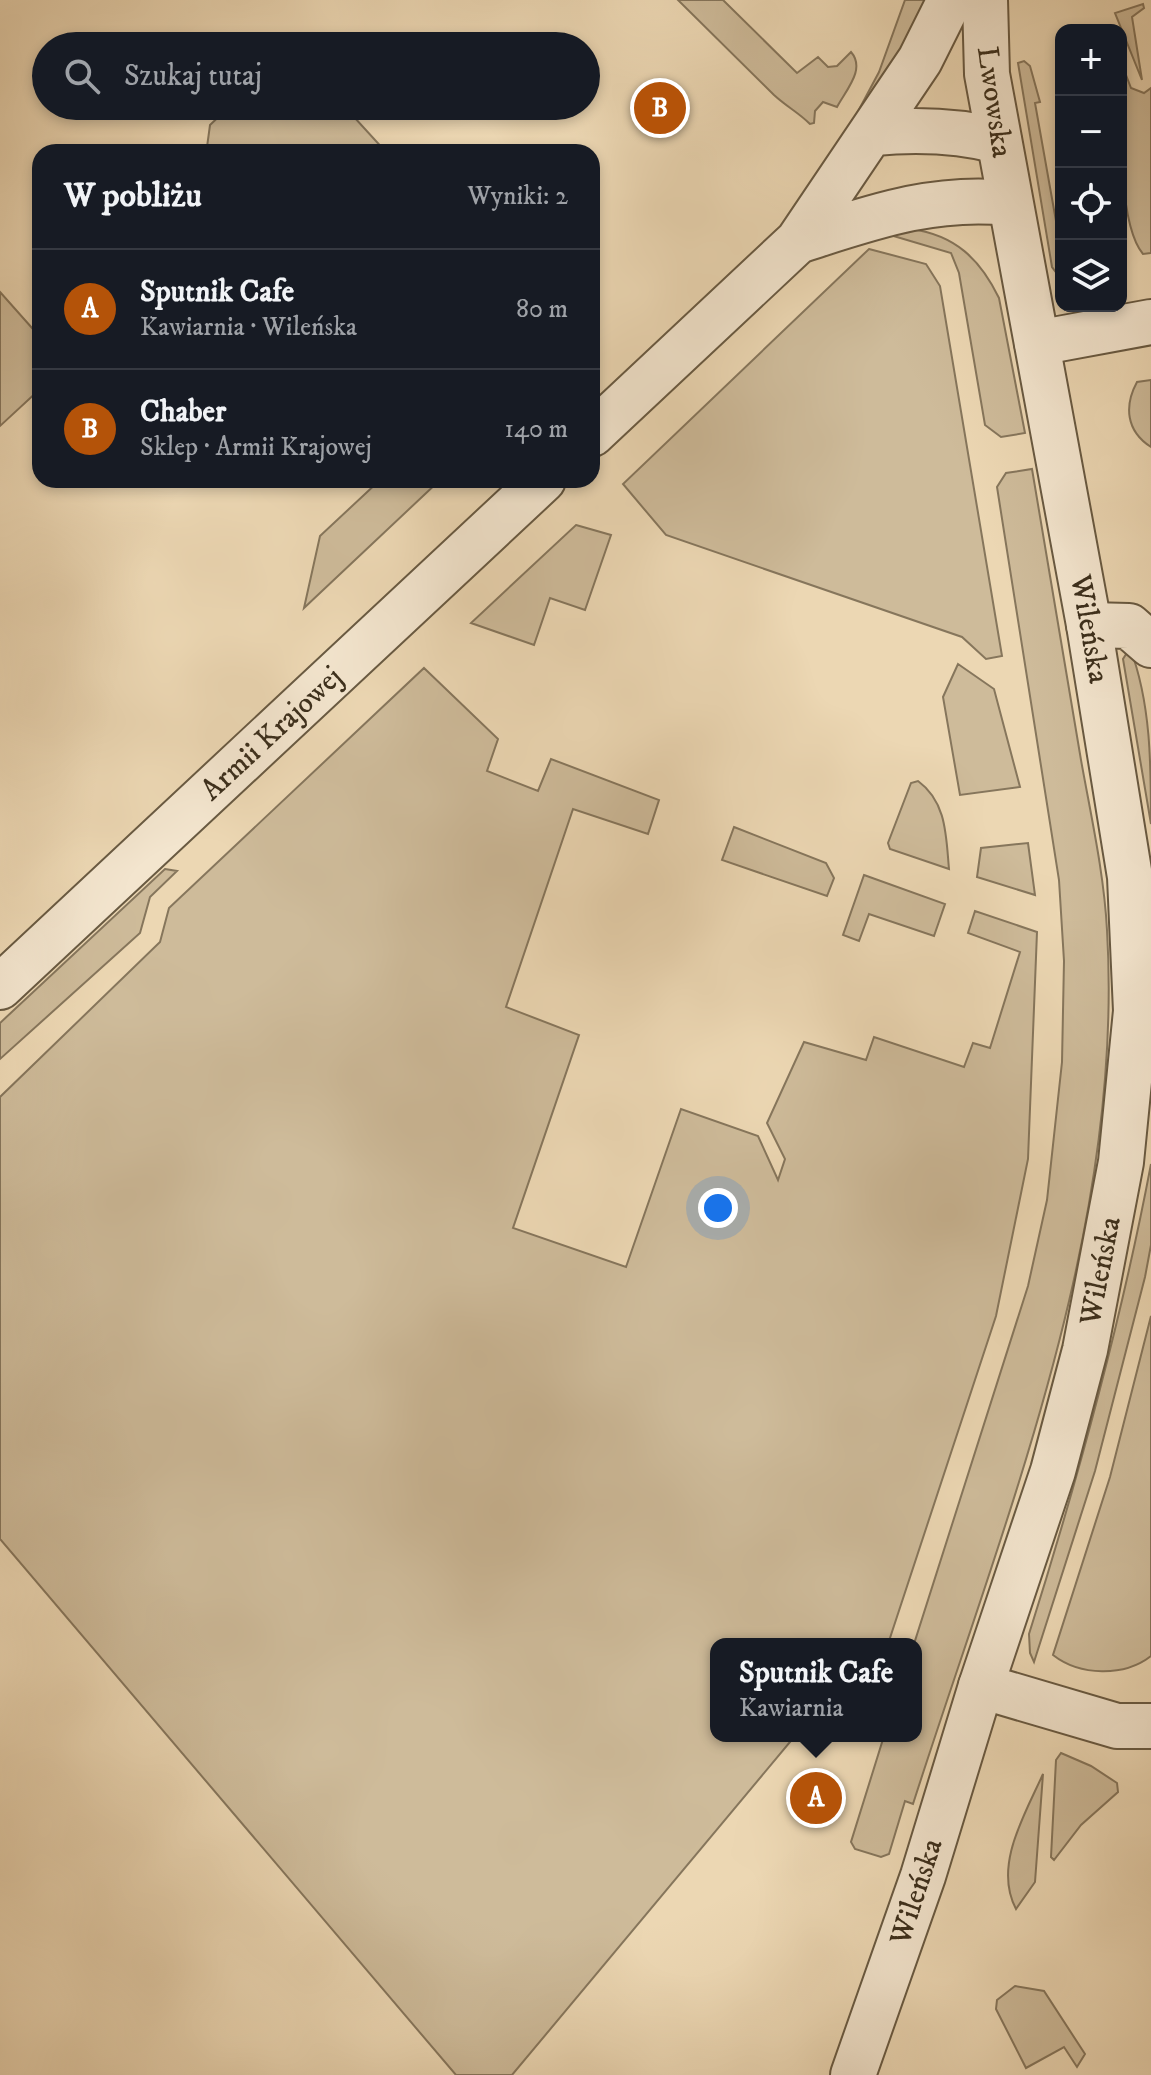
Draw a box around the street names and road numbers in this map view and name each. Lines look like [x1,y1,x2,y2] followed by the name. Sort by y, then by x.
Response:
[968,44,1020,160] street label: Lwowska
[1061,571,1117,687] street label: Wileńska
[193,659,351,809] street label: Armii Krajowej
[1072,1213,1130,1329] street label: Wileńska
[882,1834,952,1951] street label: Wileńska

